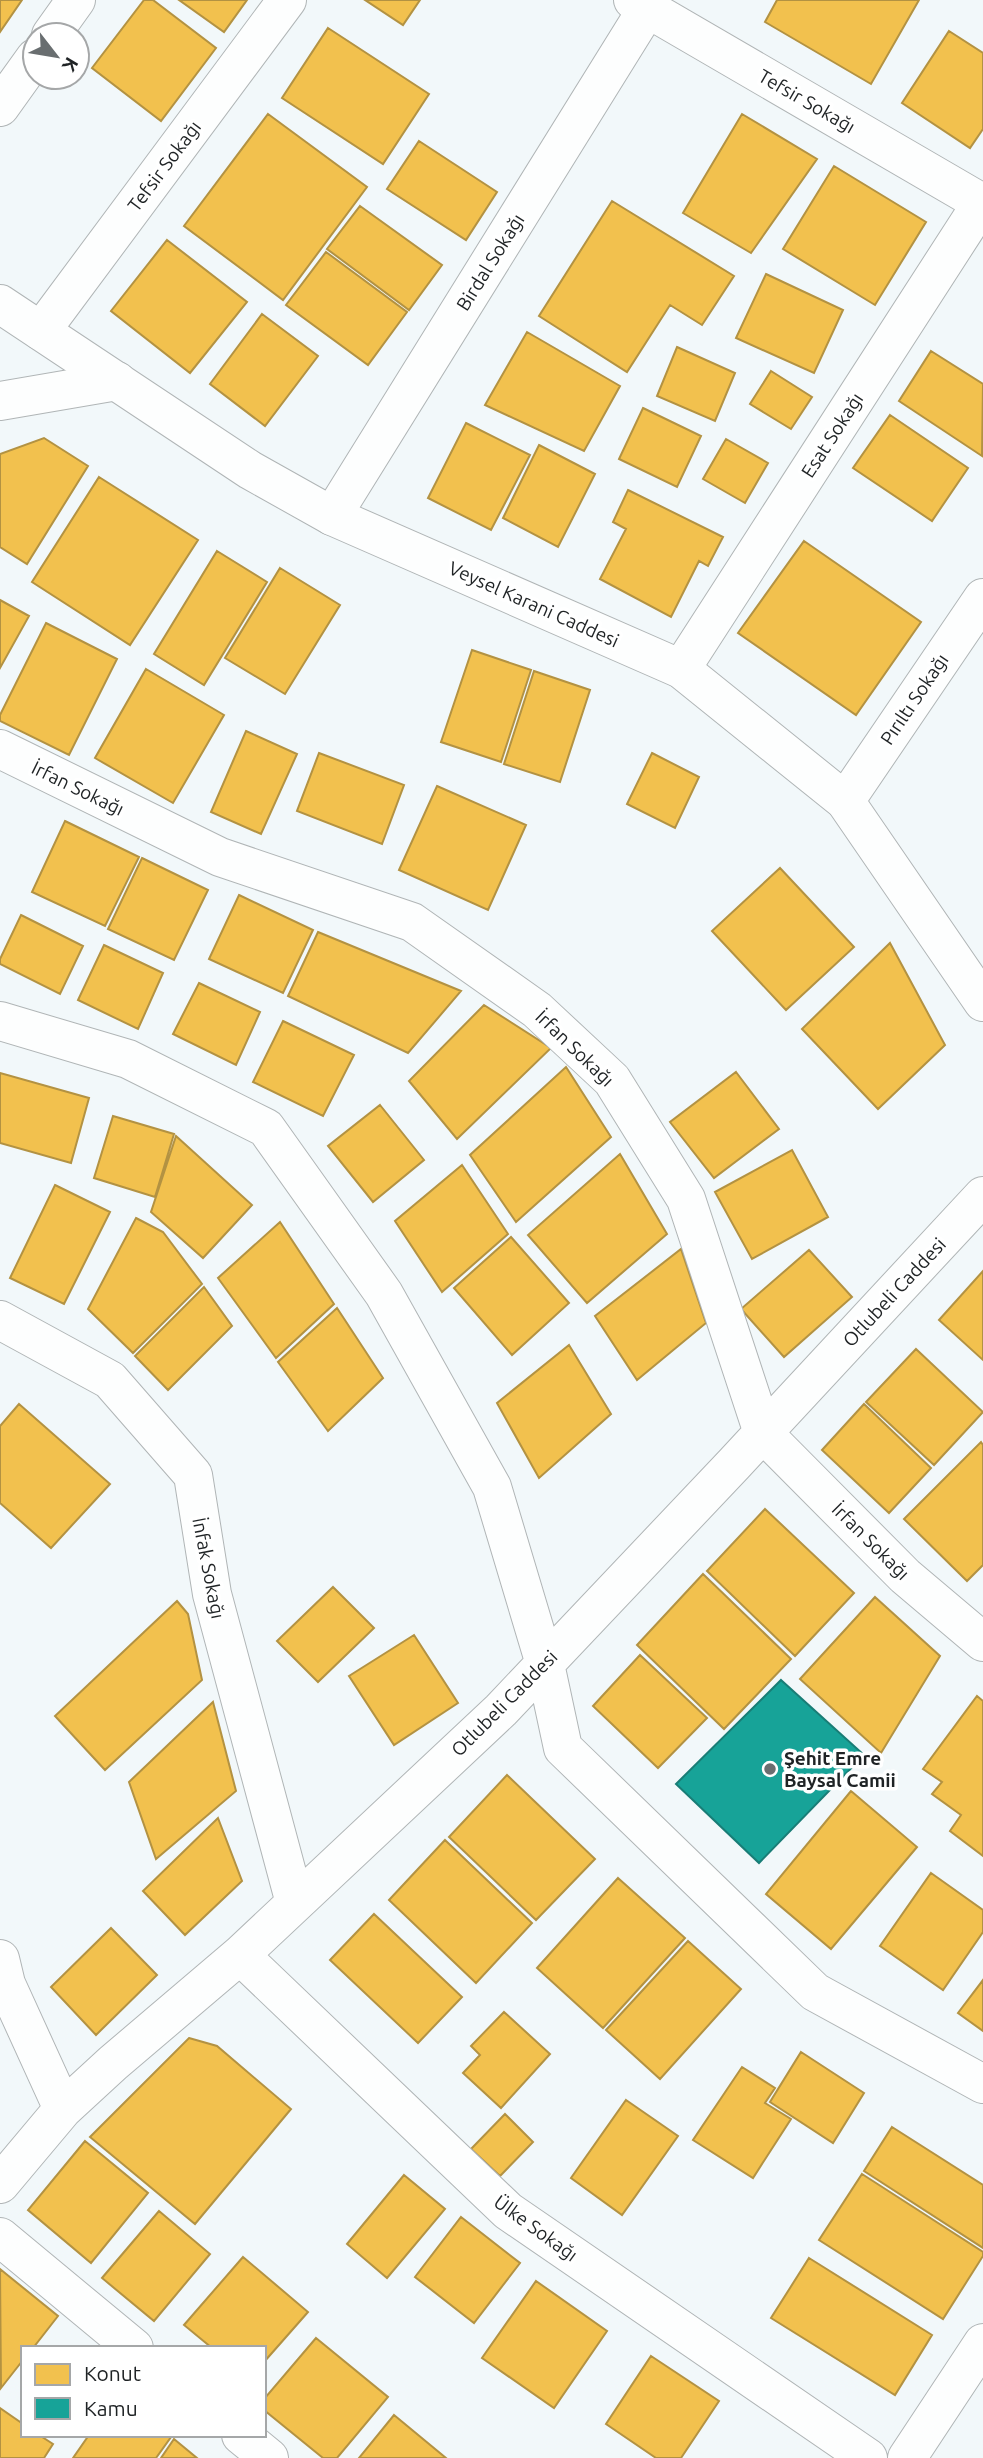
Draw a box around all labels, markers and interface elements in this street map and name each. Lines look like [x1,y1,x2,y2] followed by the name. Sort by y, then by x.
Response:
[21,21,91,91] north arrow
[58,54,83,76] text: K
[755,65,859,137] street label: Tefsir Sokağı
[123,116,205,216] street label: Tefsir Sokağı
[452,210,528,314] street label: Birdal Sokağı
[797,389,867,481] street label: Esat Sokağı
[445,556,623,652] street label: Veysel Karani Caddesi
[875,649,953,749] street label: Pırıltı Sokağı
[28,756,128,820] street label: İrfan Sokağı
[531,1005,619,1091] street label: İrfan Sokağı
[838,1233,950,1351] street label: Otlubeli Caddesi
[828,1498,914,1584] street label: İrfan Sokağı
[188,1516,230,1620] street label: İnfak Sokağı
[447,1646,561,1760] street label: Otlubeli Caddesi
[784,1747,896,1791] place label: Şehit Emre Baysal Camii
[762,1761,778,1777] marker: Şehit Emre Baysal Camii
[490,2190,582,2266] street label: Ülke Sokağı
[21,2346,266,2437] legend
[84,2361,141,2385] text: Konut
[84,2396,138,2420] text: Kamu

